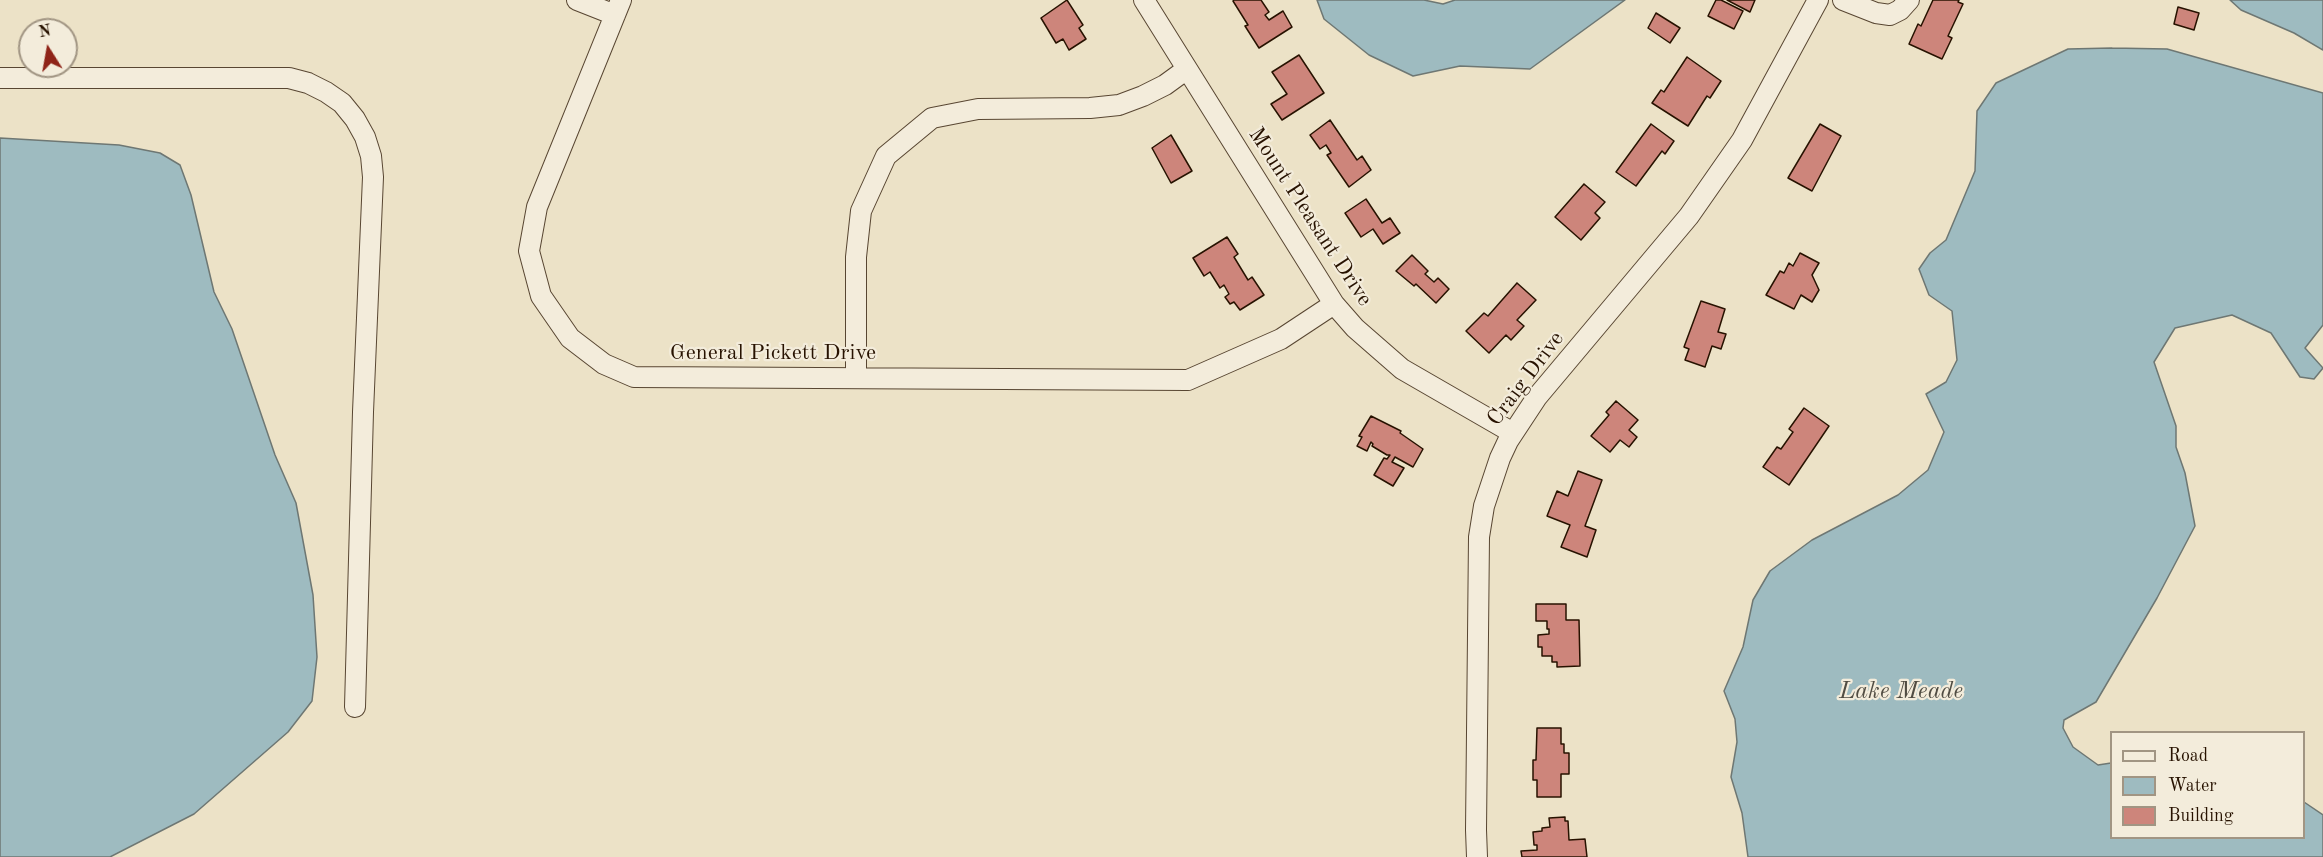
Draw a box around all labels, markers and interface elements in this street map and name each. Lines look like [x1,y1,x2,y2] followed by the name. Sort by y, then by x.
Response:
[18,18,78,78] north arrow
[37,23,52,41] text: N
[1242,123,1378,311] street label: Mount Pleasant Drive
[1482,327,1570,431] street label: Craig Drive
[670,340,876,366] street label: General Pickett Drive
[1839,678,1963,706] water label: Lake Meade
[2110,731,2305,839] legend
[2168,747,2208,765] text: Road
[2168,777,2217,795] text: Water
[2168,807,2233,825] text: Building

